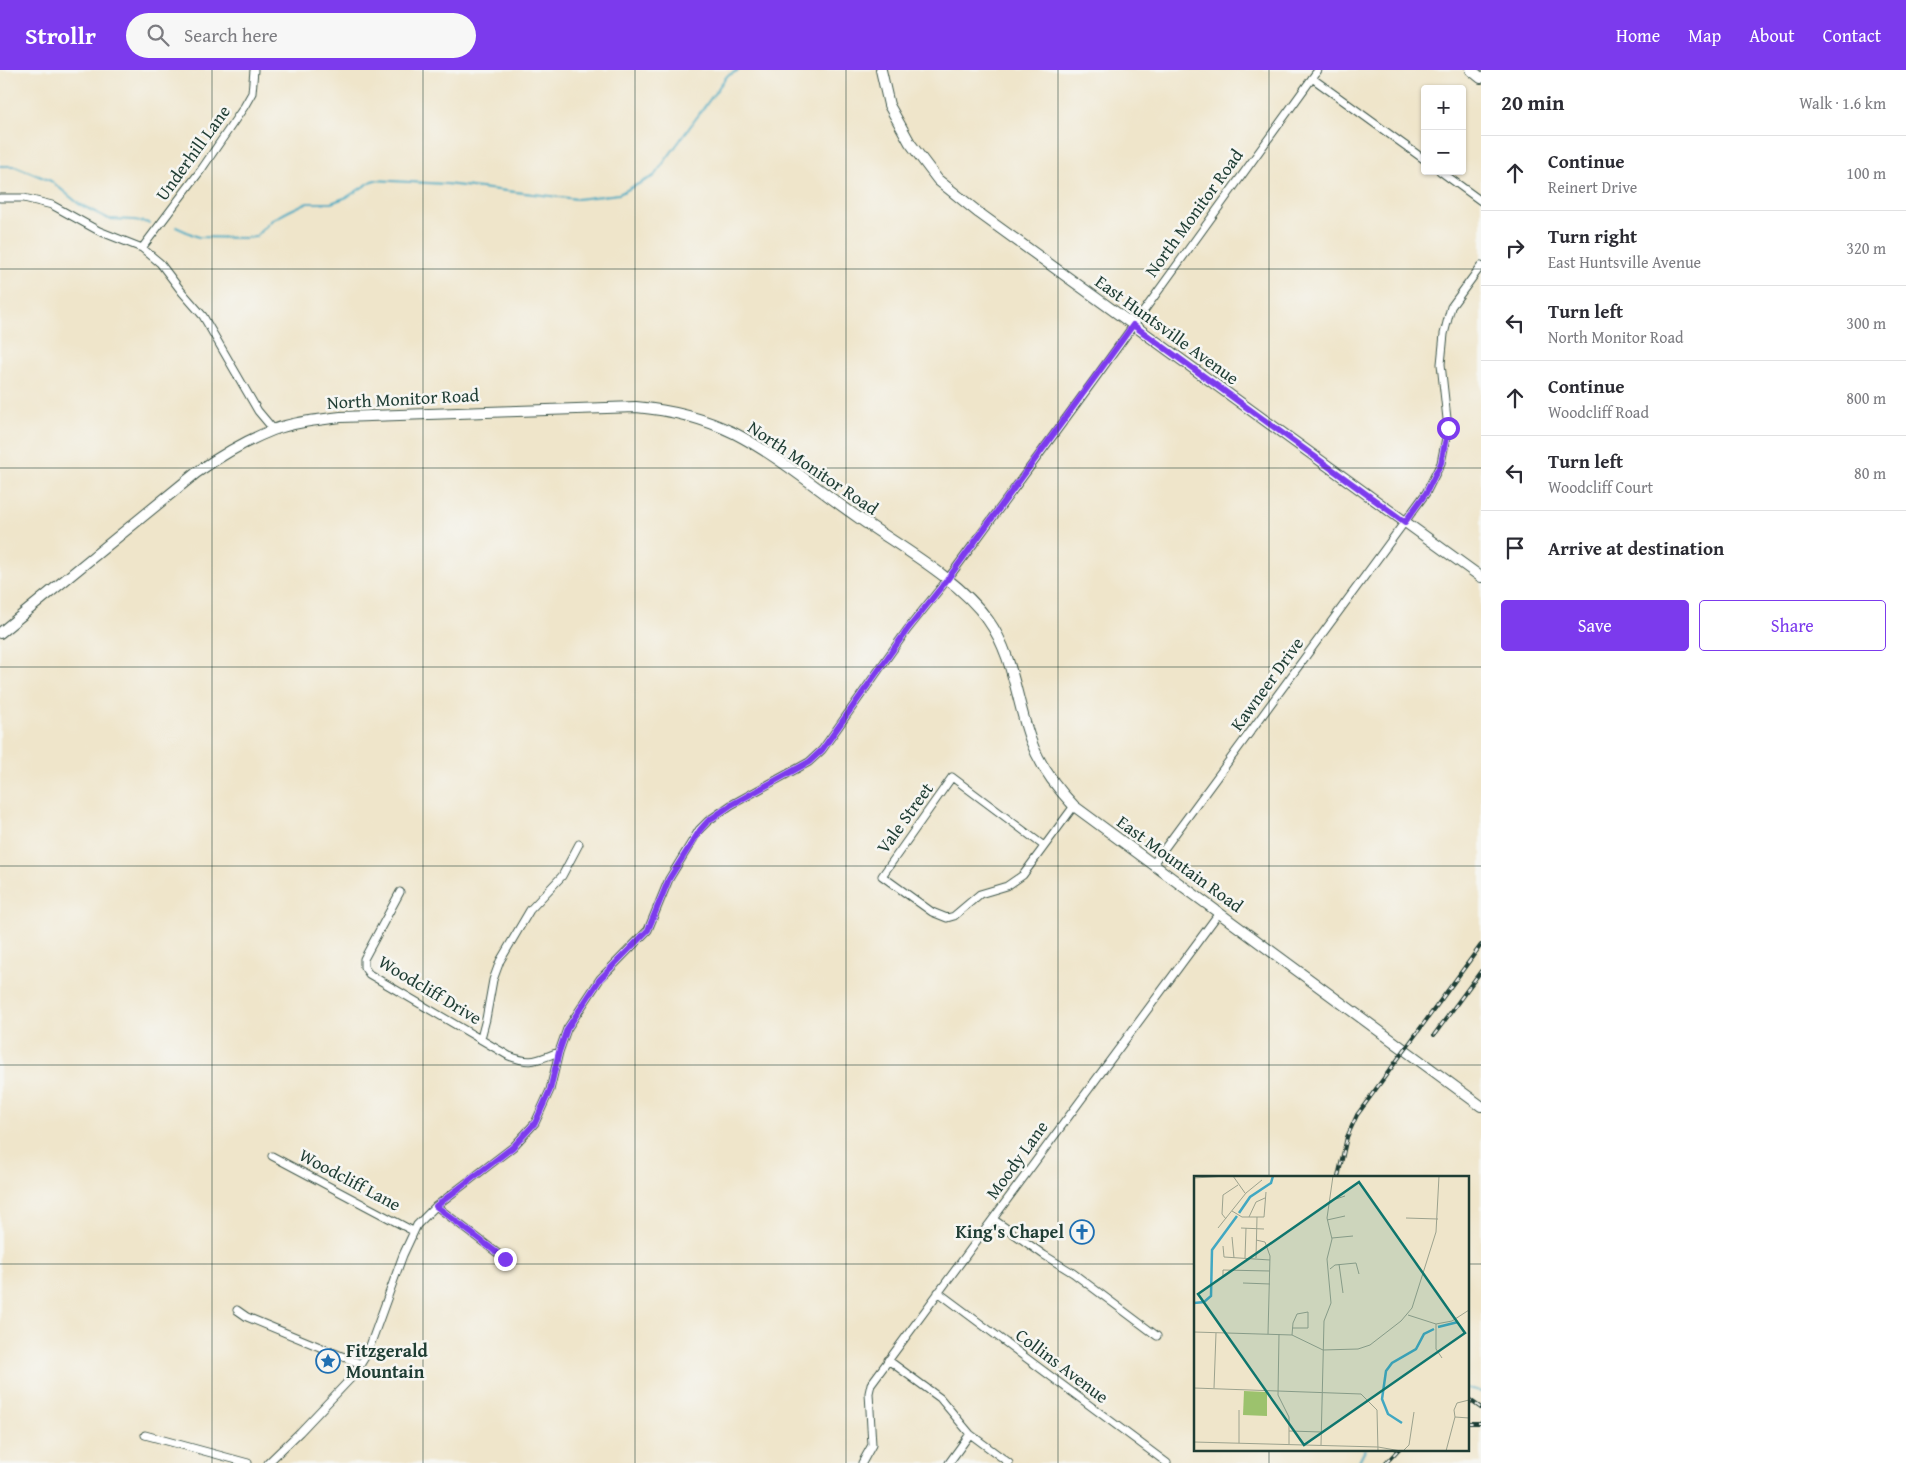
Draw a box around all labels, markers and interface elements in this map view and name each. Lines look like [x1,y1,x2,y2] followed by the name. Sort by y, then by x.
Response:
[126,13,476,58] search box
[25,18,96,53] text: Strollr
[144,21,172,49] icon: search
[184,21,278,49] text: Search here
[1616,22,1660,49] text: Home
[1688,22,1721,49] text: Map
[1749,22,1795,49] text: About
[1823,22,1881,49] text: Contact
[1421,85,1466,175] map controls
[1421,85,1466,130] button: +
[1501,87,1564,118] text: 20 min
[1799,91,1886,115] text: Walk · 1.6 km
[149,99,237,206] street label: Underhill Lane
[1421,130,1466,175] button: −
[1138,143,1250,282] street label: North Monitor Road
[1548,147,1625,175] text: Continue
[1501,159,1529,187] icon: ahead
[1846,161,1886,185] text: 100 m
[1548,175,1637,199] text: Reinert Drive
[1548,222,1637,250] text: Turn right
[1501,234,1529,262] icon: right
[1846,236,1886,260] text: 320 m
[1548,250,1701,274] text: East Huntsville Avenue
[1090,268,1245,391] street label: East Huntsville Avenue
[1548,297,1623,325] text: Turn left
[1501,309,1529,337] icon: left
[1846,311,1886,335] text: 300 m
[1548,325,1684,349] text: North Monitor Road
[1548,372,1625,400] text: Continue
[326,381,480,416] street label: North Monitor Road
[1501,384,1529,412] icon: ahead
[1846,386,1886,410] text: 800 m
[1548,400,1649,424] text: Woodcliff Road
[743,414,884,522] street label: North Monitor Road
[1437,417,1460,440] route start
[1548,447,1623,475] text: Turn left
[1501,459,1529,487] icon: left
[1854,461,1886,485] text: 80 m
[1548,475,1653,499] text: Woodcliff Court
[1501,534,1529,562] icon: arrive
[1548,534,1724,562] text: Arrive at destination
[1501,600,1689,651] button: Save
[1699,600,1886,651] button: Share
[1223,631,1310,736] street label: Kawneer Drive
[870,776,940,859] street label: Vale Street
[1111,808,1249,919] street label: East Mountain Road
[373,948,487,1031] street label: Woodcliff Drive
[979,1115,1054,1205] street label: Moody Lane
[295,1141,406,1218] street label: Woodcliff Lane
[1194,1176,1468,1450] inset map
[955,1218,1064,1245] place label: King's Chapel
[1069,1219,1095,1245] church icon: King's Chapel
[494,1248,517,1271] route end
[1010,1322,1115,1410] street label: Collins Avenue
[346,1337,429,1385] place label: Fitzgerald Mountain
[315,1348,341,1374] place icon: Fitzgerald Mountain

